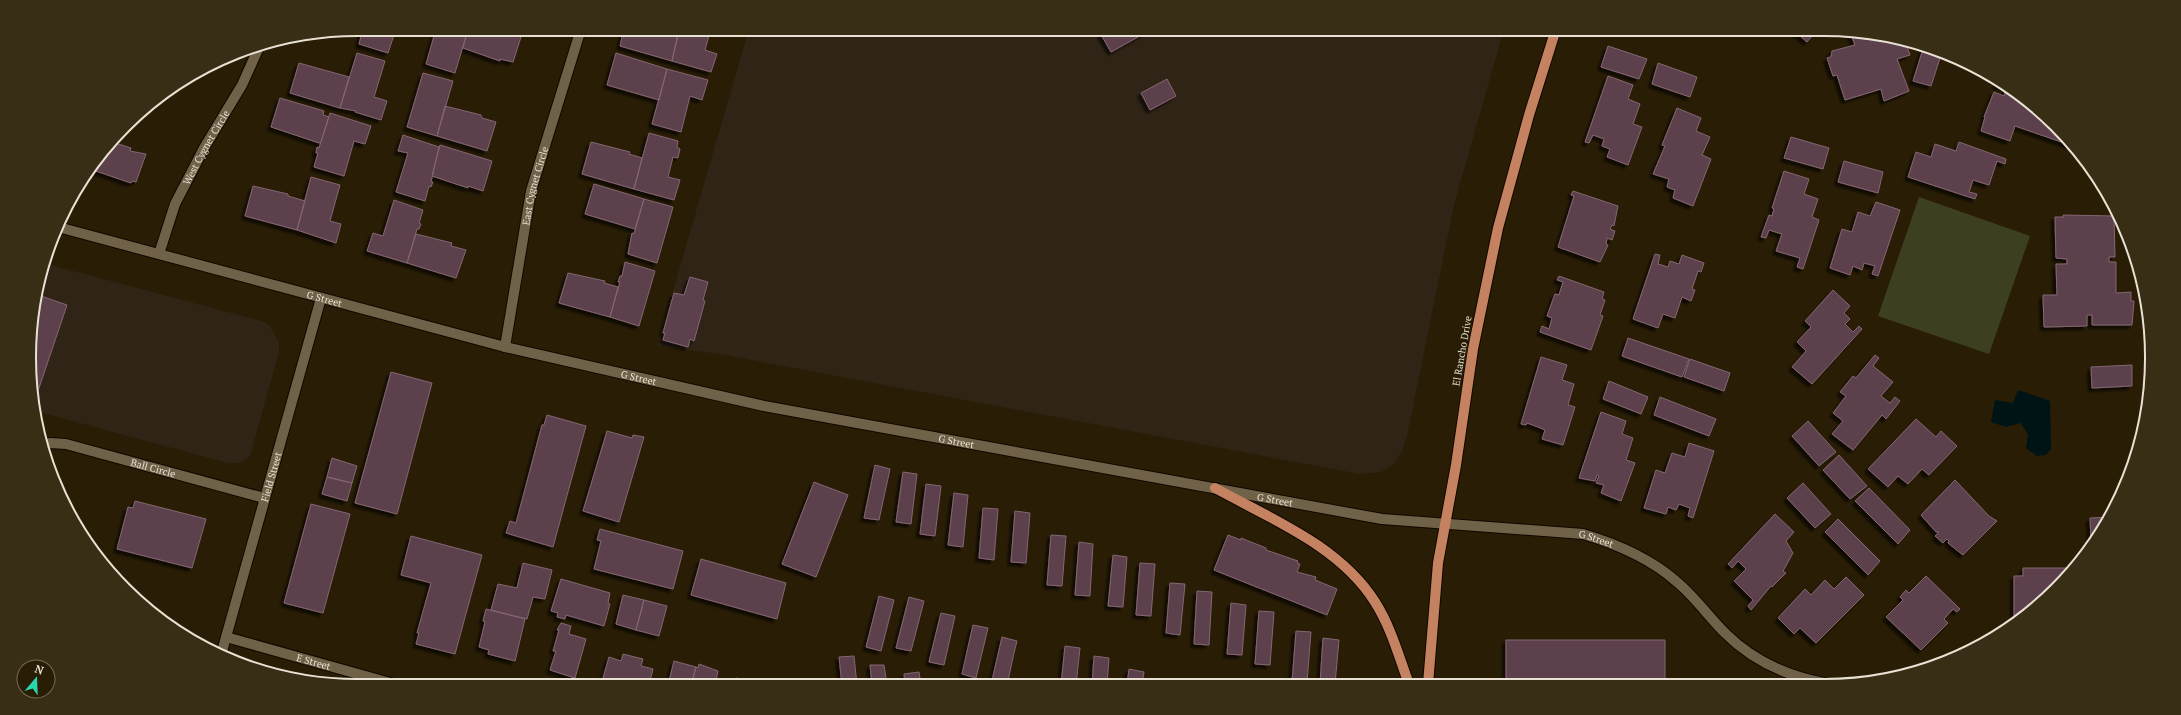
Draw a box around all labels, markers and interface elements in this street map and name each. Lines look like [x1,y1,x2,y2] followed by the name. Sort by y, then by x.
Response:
[180,108,232,187] street label: West Cygnet Circle
[519,145,551,226] street label: East Cygnet Circle
[305,288,344,310] street label: G Street
[1449,315,1475,387] street label: El Rancho Drive
[620,367,658,388] street label: G Street
[937,432,976,451] street label: G Street
[258,450,284,503] street label: Field Street
[129,456,177,480] street label: Ball Circle
[1256,490,1294,509] street label: G Street
[1578,527,1616,550] street label: G Street
[295,651,332,673] street label: E Street
[16,659,56,699] north arrow
[33,662,46,678] text: N

